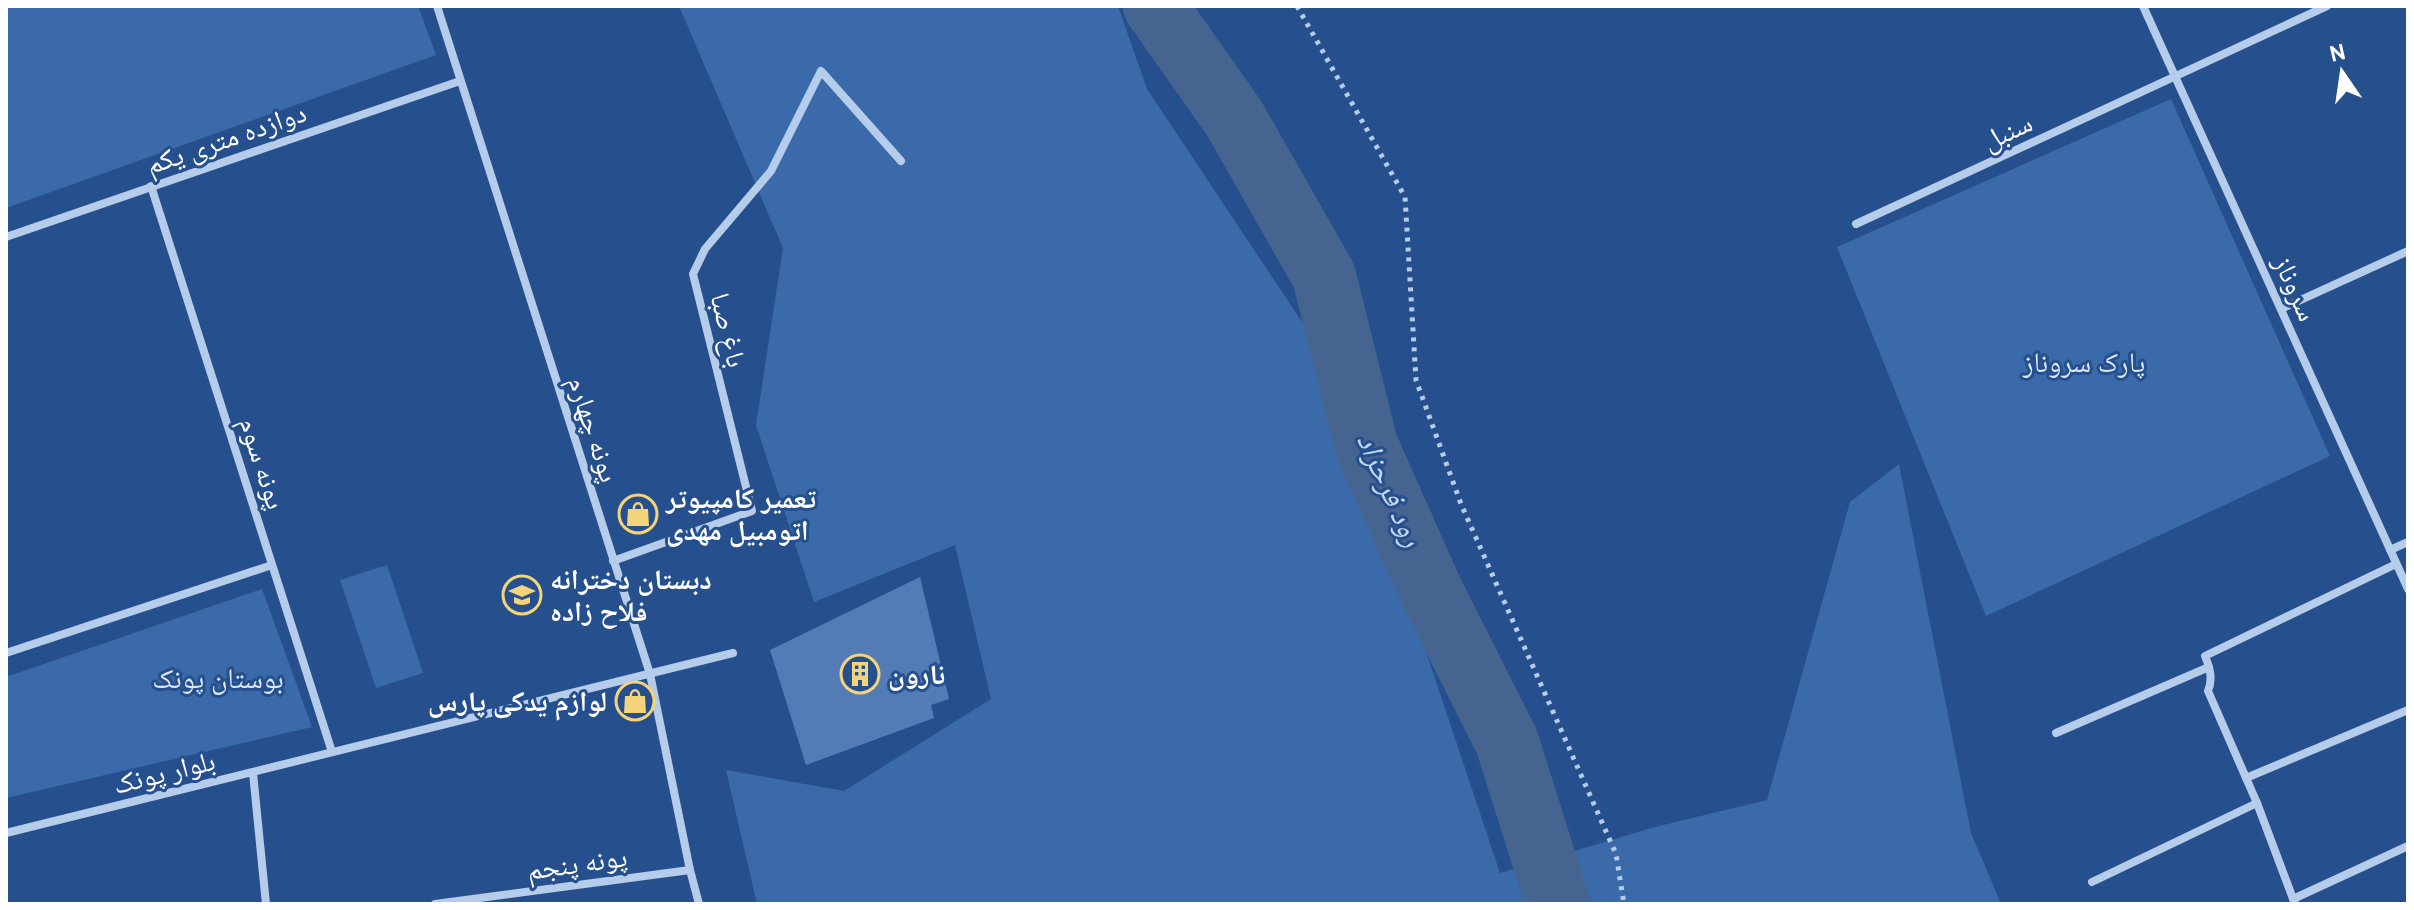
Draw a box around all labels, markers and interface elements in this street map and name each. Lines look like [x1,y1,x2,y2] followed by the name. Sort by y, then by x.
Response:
[2302,32,2382,112] north arrow
[2327,40,2349,70] text: N
[142,97,312,185] street label: دوازده متری یکم
[1977,107,2039,161] street label: سنبل
[2262,250,2324,328] street label: سروناز
[699,290,753,372] street label: باغ صبا
[2022,347,2145,383] park label: پارک سروناز
[557,372,625,488] street label: پونه چهارم
[228,413,292,515] street label: پونه سوم
[1346,429,1429,554] water label: رود فرحزاد
[665,483,817,551] place label: تعمیر کامپیوتر اتومبیل مهدی
[617,493,659,535] shop icon: تعمیر کامپیوتر اتومبیل مهدی
[550,564,712,632] place label: دبستان دخترانه فلاح زاده
[501,574,543,616] school or university icon: دبستان دخترانه فلاح زاده
[839,653,881,695] building icon: نارون
[888,659,945,695] place label: نارون
[152,663,284,699] park label: بوستان پونک
[614,680,656,722] shop icon: لوازم یدکی پارس
[428,686,607,722] place label: لوازم یدکی پارس
[110,745,219,805] street label: بلوار پونک
[525,841,630,891] street label: پونه پنجم

